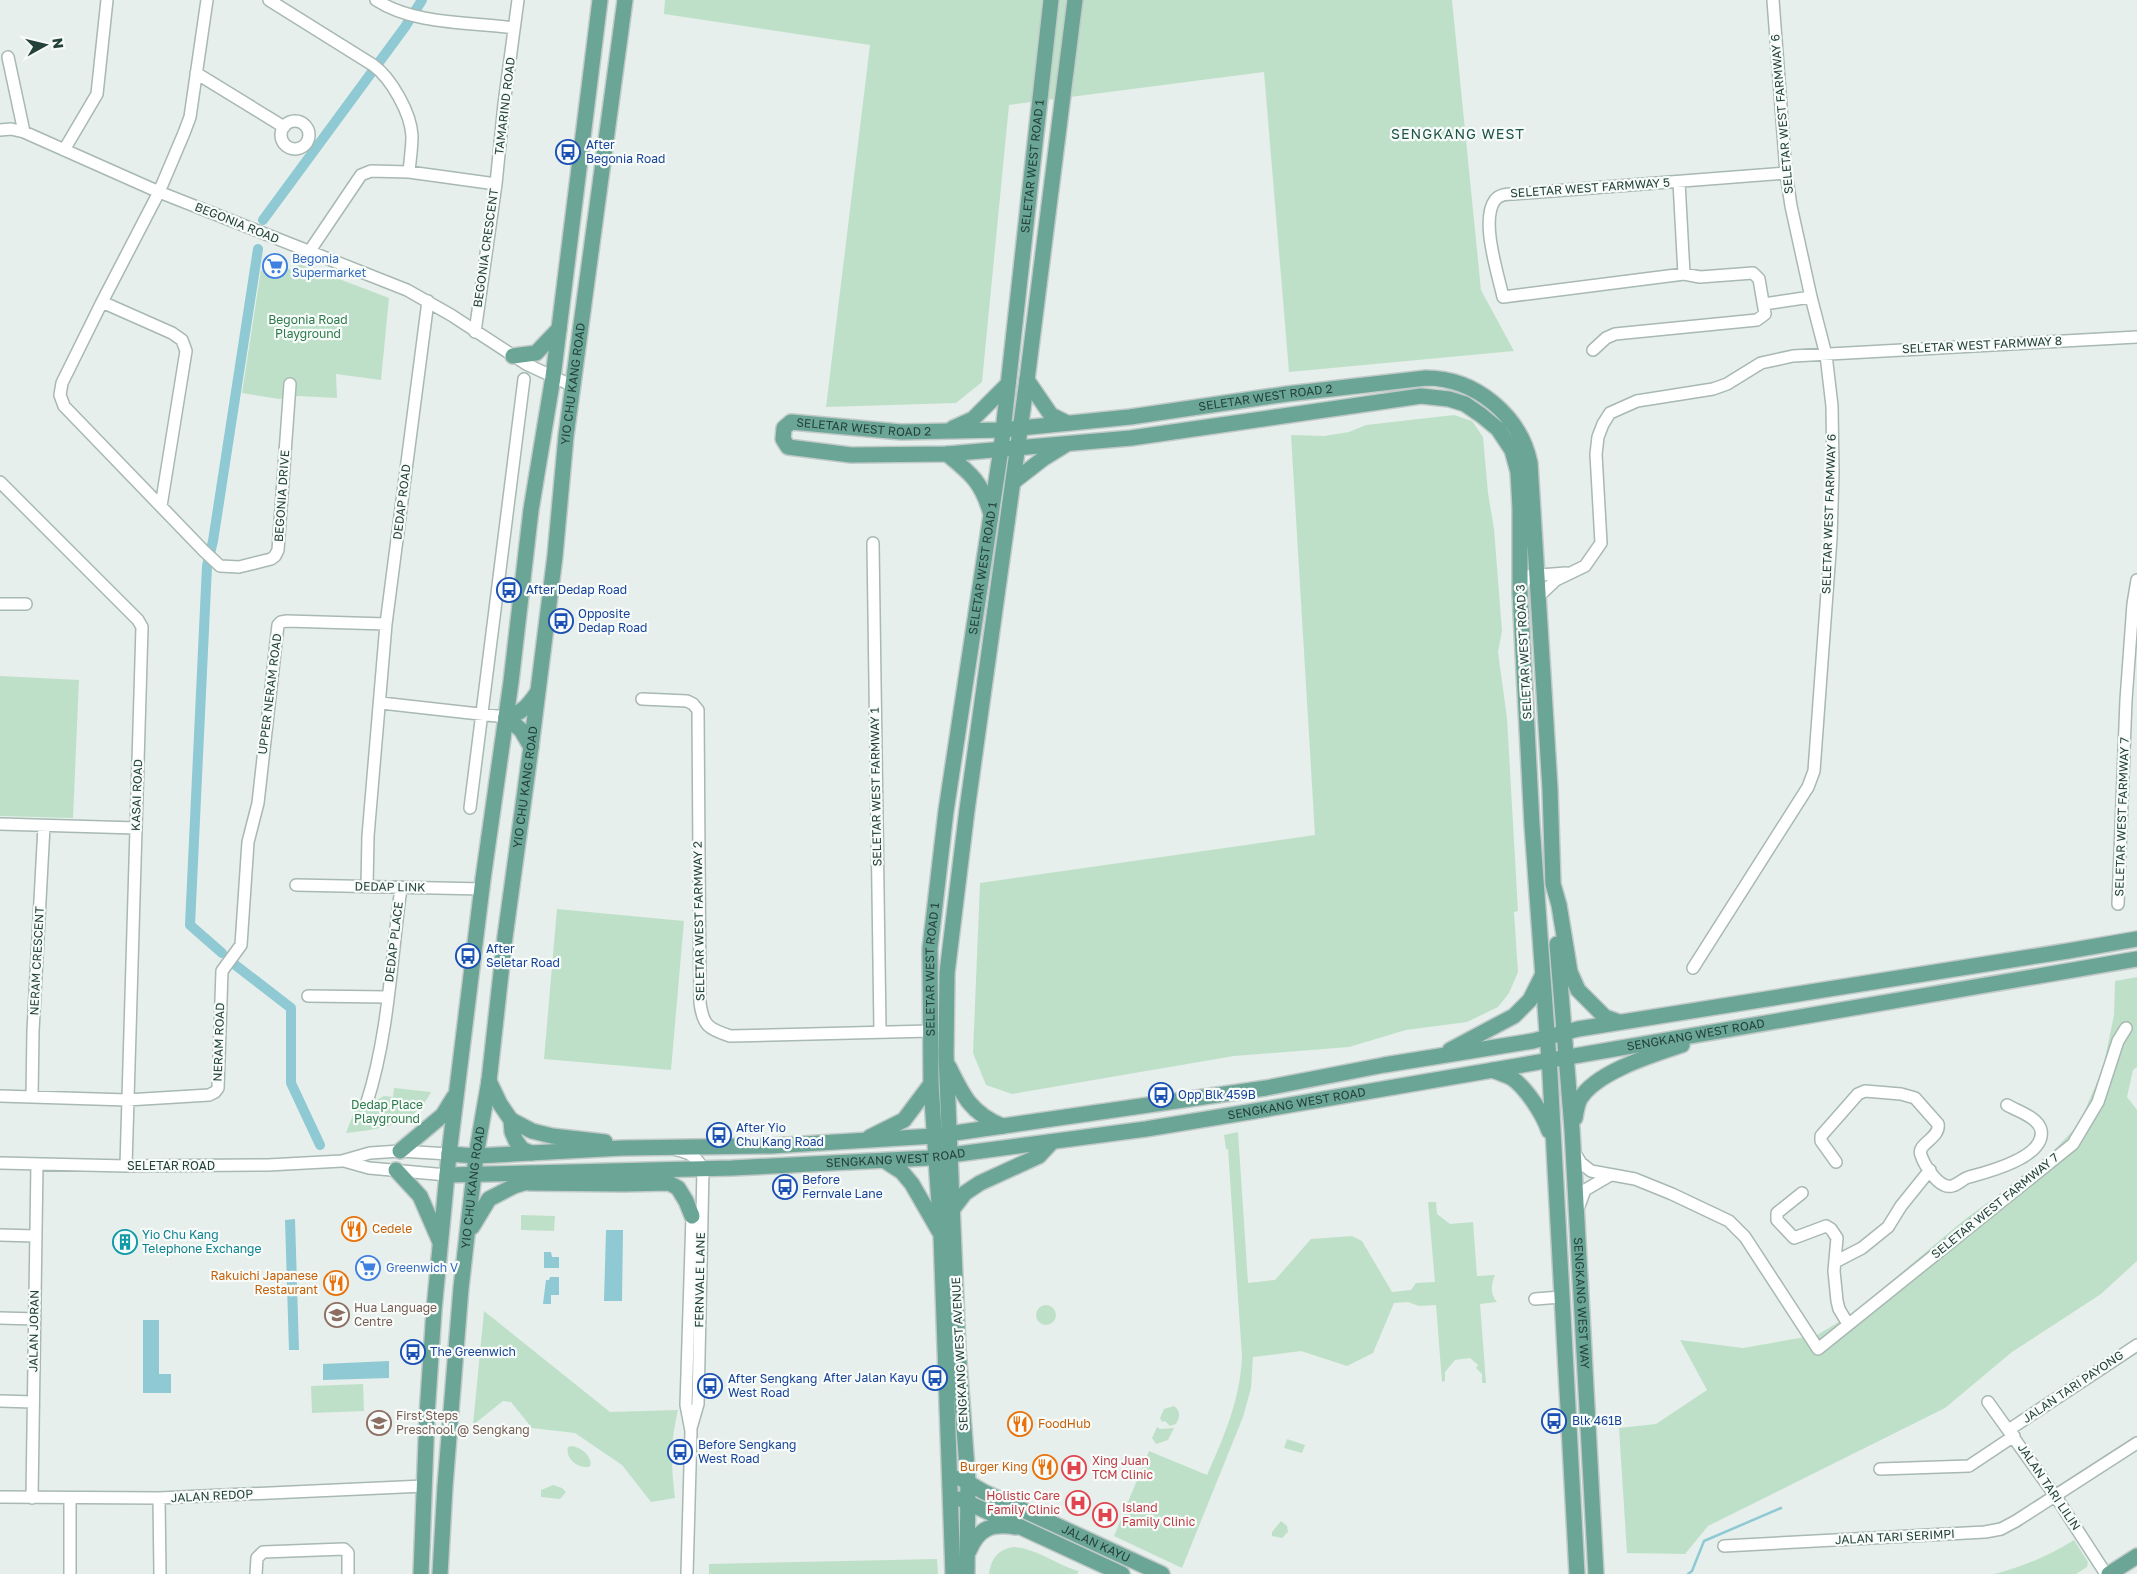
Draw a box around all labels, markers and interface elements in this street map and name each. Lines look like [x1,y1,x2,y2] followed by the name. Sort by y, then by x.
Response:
[20,20,70,70] north arrow
[1767,34,1796,195] street label: SELETAR WEST FARMWAY 6
[49,37,68,50] text: N
[491,56,518,156] street label: TAMARIND ROAD
[1017,99,1047,234] street label: SELETAR WEST ROAD 1
[1391,125,1525,142] district label: SENGKANG WEST
[586,137,665,166] place label: After Begonia Road
[555,139,581,165] bus stop icon: After Begonia Road
[1510,174,1670,201] street label: SELETAR WEST FARMWAY 5
[470,187,501,308] street label: BEGONIA CRESCENT
[193,199,282,246] street label: BEGONIA ROAD
[292,251,367,280] place label: Begonia Supermarket
[262,253,288,279] supermarket icon: Begonia Supermarket
[268,312,348,341] park label: Begonia Road Playground
[557,322,588,445] street label: YIO CHU KANG ROAD
[1901,333,2062,356] street label: SELETAR WEST FARMWAY 8
[1197,381,1333,414] street label: SELETAR WEST ROAD 2
[796,415,931,439] street label: SELETAR WEST ROAD 2
[1818,434,1839,594] street label: SELETAR WEST FARMWAY 6
[271,449,292,543] street label: BEGONIA DRIVE
[389,463,414,541] street label: DEDAP ROAD
[965,501,1000,636] street label: SELETAR WEST ROAD 1
[496,577,522,603] bus stop icon: After Dedap Road
[526,582,627,597] place label: After Dedap Road
[1512,584,1535,720] street label: SELETAR WEST ROAD 3
[578,606,647,635] place label: Opposite Dedap Road
[548,608,574,634] bus stop icon: Opposite Dedap Road
[255,632,284,755] street label: UPPER NERAM ROAD
[867,707,884,867] street label: SELETAR WEST FARMWAY 1
[509,725,541,849] street label: YIO CHU KANG ROAD
[2111,737,2132,897] street label: SELETAR WEST FARMWAY 7
[128,759,145,831] street label: KASAI ROAD
[690,841,707,1001] street label: SELETAR WEST FARMWAY 2
[354,878,426,895] street label: DEDAP LINK
[381,901,406,983] street label: DEDAP PLACE
[922,902,942,1037] street label: SELETAR WEST ROAD 1
[26,905,47,1016] street label: NERAM CRESCENT
[486,941,560,970] place label: After Seletar Road
[455,943,481,969] bus stop icon: After Seletar Road
[210,1002,227,1082] street label: NERAM ROAD
[1625,1015,1766,1054] street label: SENGKANG WEST ROAD
[1148,1082,1174,1108] bus stop icon: Opp Blk 459B
[1226,1084,1367,1122] street label: SENGKANG WEST ROAD
[1178,1087,1256,1102] place label: Opp Blk 459B
[351,1097,423,1126] park label: Dedap Place Playground
[736,1120,824,1149] place label: After Yio Chu Kang Road
[706,1122,732,1148] bus stop icon: After Yio Chu Kang Road
[458,1125,488,1249] street label: YIO CHU KANG ROAD
[825,1145,966,1170] street label: SENGKANG WEST ROAD
[1928,1150,2061,1262] street label: SELETAR WEST FARMWAY 7
[127,1158,215,1173] street label: SELETAR ROAD
[802,1172,883,1201] place label: Before Fernvale Lane
[772,1174,798,1200] bus stop icon: Before Fernvale Lane
[341,1216,367,1242] restaurant icon: Cedele
[372,1221,412,1236] place label: Cedele
[142,1227,261,1256] place label: Yio Chu Kang Telephone Exchange
[112,1229,138,1255] building icon: Yio Chu Kang Telephone Exchange
[691,1232,708,1328] street label: FERNVALE LANE
[1571,1237,1593,1370] street label: SENGKANG WEST WAY
[355,1255,381,1281] supermarket icon: Greenwich V
[386,1260,458,1275] place label: Greenwich V
[211,1268,318,1297] place label: Rakuichi Japanese Restaurant
[323,1270,349,1296] restaurant icon: Rakuichi Japanese Restaurant
[948,1277,971,1431] street label: SENGKANG WEST AVENUE
[25,1290,42,1372] street label: JALAN JORAN
[354,1300,437,1329] place label: Hua Language Centre
[324,1302,350,1328] school or university icon: Hua Language Centre
[400,1339,426,1365] bus stop icon: The Greenwich
[430,1344,516,1359] place label: The Greenwich
[2019,1347,2126,1426] street label: JALAN TARI PAYONG
[922,1365,948,1391] bus stop icon: After Jalan Kayu
[823,1370,918,1385] place label: After Jalan Kayu
[728,1371,817,1400] place label: After Sengkang West Road
[697,1373,723,1399] bus stop icon: After Sengkang West Road
[396,1408,530,1437] place label: First Steps Preschool @ Sengkang
[1541,1408,1567,1434] bus stop icon: Blk 461B
[366,1410,392,1436] school or university icon: First Steps Preschool @ Sengkang
[1007,1411,1033,1437] restaurant icon: FoodHub
[1572,1413,1622,1428] place label: Blk 461B
[1038,1416,1091,1431] place label: FoodHub
[698,1437,796,1466] place label: Before Sengkang West Road
[667,1439,693,1465] bus stop icon: Before Sengkang West Road
[2015,1440,2084,1533] street label: JALAN TARI LILIN
[1092,1453,1153,1482] place label: Xing Juan TCM Clinic
[1032,1454,1058,1480] restaurant icon: Burger King
[1061,1455,1087,1481] hospital icon: Xing Juan TCM Clinic
[960,1459,1028,1474] place label: Burger King
[170,1486,254,1505] street label: JALAN REDOP
[986,1488,1060,1517] place label: Holistic Care Family Clinic
[1065,1490,1091,1516] hospital icon: Holistic Care Family Clinic
[1122,1500,1196,1529] place label: Island Family Clinic
[1092,1502,1118,1528] hospital icon: Island Family Clinic
[1060,1521,1133,1565] street label: JALAN KAYU
[1835,1526,1955,1547] street label: JALAN TARI SERIMPI

